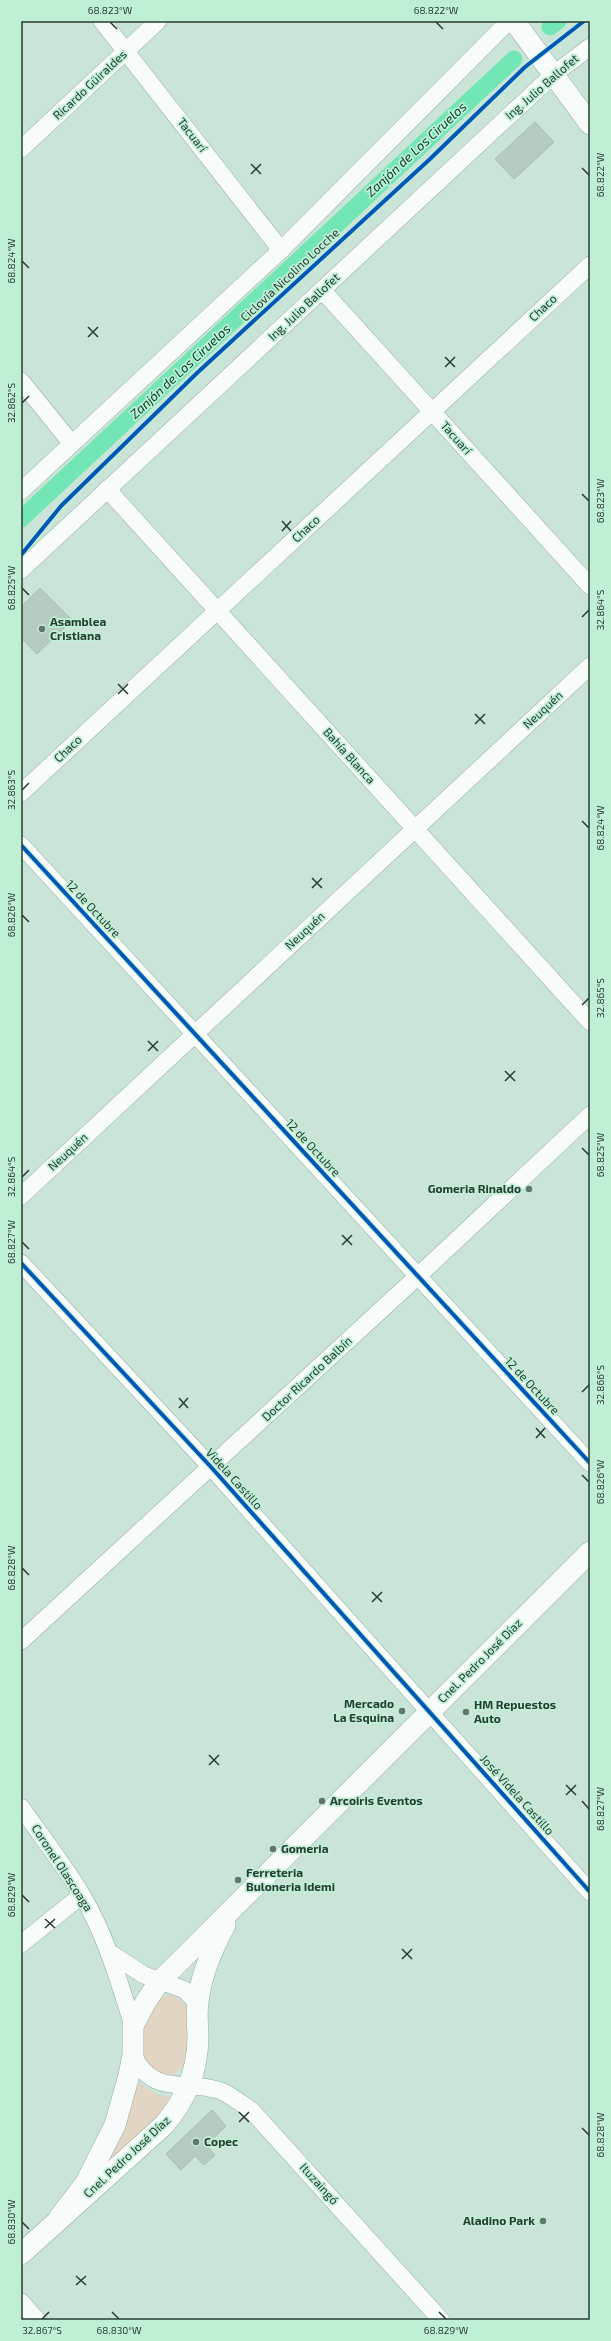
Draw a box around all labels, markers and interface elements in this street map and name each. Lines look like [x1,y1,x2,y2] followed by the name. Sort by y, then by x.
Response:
[88,4,133,16] text: 68.823°W
[414,4,459,16] text: 68.822°W
[50,47,129,122] street label: Ricardo Güiraldes
[502,50,581,122] street label: Ing. Julio Ballofet
[362,98,470,200] water label: Zanjón de Los Ciruelos
[175,114,211,155] street label: Tacuarí
[594,152,606,197] text: 68.822°W
[237,225,342,324] street label: Ciclovía Nicolino Locche
[5,238,17,284] text: 68.824°W
[265,269,342,343] street label: Ing. Julio Ballofet
[525,291,559,324] street label: Chaco
[126,320,234,422] water label: Zanjón de Los Ciruelos
[5,383,17,423] text: 32.862°S
[438,418,476,457] street label: Tacuarí
[594,478,606,523] text: 68.823°W
[288,512,322,545] street label: Chaco
[5,565,17,610] text: 68.825°W
[594,589,606,630] text: 32.864°S
[50,614,106,642] place label: Asamblea Cristiana
[37,624,47,634] marker: Asamblea Cristiana
[520,687,565,731] street label: Neuquén
[321,725,378,786] street label: Bahía Blanca
[50,732,84,765] street label: Chaco
[5,770,17,810] text: 32.863°S
[594,805,606,851] text: 68.824°W
[64,877,124,940] street label: 12 de Octubre
[5,892,17,937] text: 68.826°W
[282,908,327,952] street label: Neuquén
[594,978,606,1018] text: 32.865°S
[284,1116,344,1179] street label: 12 de Octubre
[45,1129,90,1173] street label: Neuquén
[594,1132,606,1177] text: 68.825°W
[5,1156,17,1197] text: 32.864°S
[428,1181,521,1195] place label: Gomeria Rinaldo
[524,1184,534,1194] marker: Gomeria Rinaldo
[5,1219,17,1264] text: 68.827°W
[259,1333,354,1423] street label: Doctor Ricardo Balbín
[503,1354,563,1417] street label: 12 de Octubre
[594,1365,606,1405] text: 32.866°S
[204,1445,266,1512] street label: Videla Castillo
[594,1459,606,1504] text: 68.826°W
[5,1545,17,1590] text: 68.828°W
[434,1615,524,1705] street label: Cnel. Pedro José Díaz
[333,1696,394,1724] place label: Mercado La Esquina
[474,1697,556,1725] place label: HM Repuestos Auto
[397,1706,407,1716] marker: Mercado La Esquina
[461,1707,471,1717] marker: HM Repuestos Auto
[478,1751,558,1838] street label: José Videla Castillo
[594,1786,606,1831] text: 68.827°W
[330,1793,423,1807] place label: Arcoiris Eventos
[317,1796,327,1806] marker: Arcoiris Eventos
[29,1821,96,1914] street label: Coronel Olascoaga
[281,1841,329,1855] place label: Gomeria
[268,1844,278,1854] marker: Gomeria
[246,1865,335,1893] place label: Ferreteria Buloneria Idemi
[5,1872,17,1917] text: 68.829°W
[233,1875,243,1885] marker: Ferreteria Buloneria Idemi
[594,2112,606,2157] text: 68.828°W
[80,2113,173,2200] street label: Cnel. Pedro José Díaz
[204,2134,238,2148] place label: Copec
[191,2137,201,2147] marker: Copec
[298,2160,342,2207] street label: Ituzaingó
[5,2199,17,2244] text: 68.830°W
[463,2213,535,2227] place label: Aladino Park
[538,2216,548,2226] marker: Aladino Park
[22,2324,62,2336] text: 32.867°S
[97,2324,142,2336] text: 68.830°W
[424,2324,469,2336] text: 68.829°W

